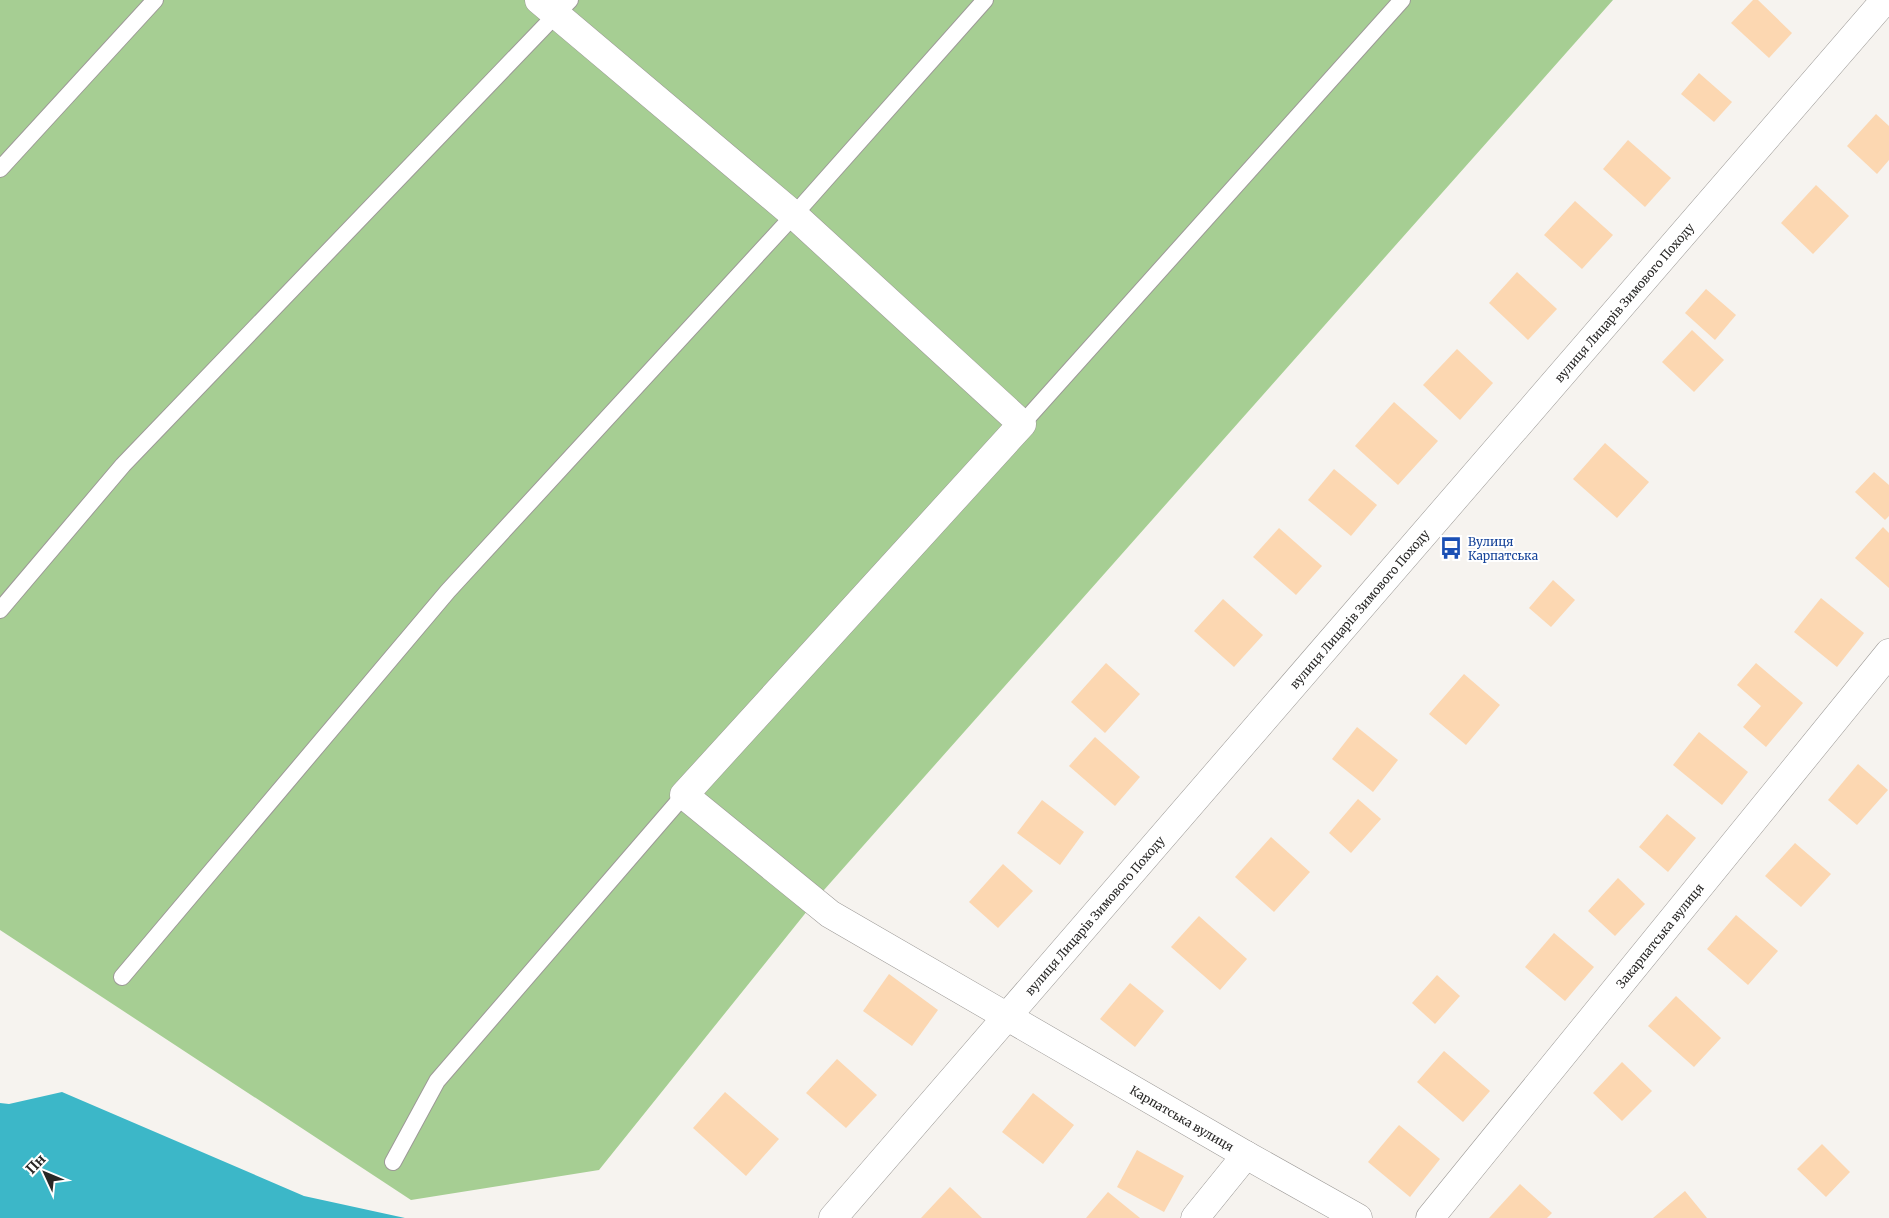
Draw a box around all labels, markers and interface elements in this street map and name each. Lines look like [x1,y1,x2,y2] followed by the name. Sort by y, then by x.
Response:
[1551,220,1697,385] street label: вулиця Лицарів Зимового Походу
[1286,526,1432,691] street label: вулиця Лицарів Зимового Походу
[1468,534,1539,563] place label: Вулиця Карпатська
[1438,535,1464,561] bus stop icon: Вулиця Карпатська
[1022,833,1167,998] street label: вулиця Лицарів Зимового Походу
[1613,880,1706,991] street label: Закарпатська вулиця
[1127,1082,1237,1154] street label: Карпатська вулиця
[20,1148,70,1198] north arrow
[22,1150,50,1178] text: Пн

